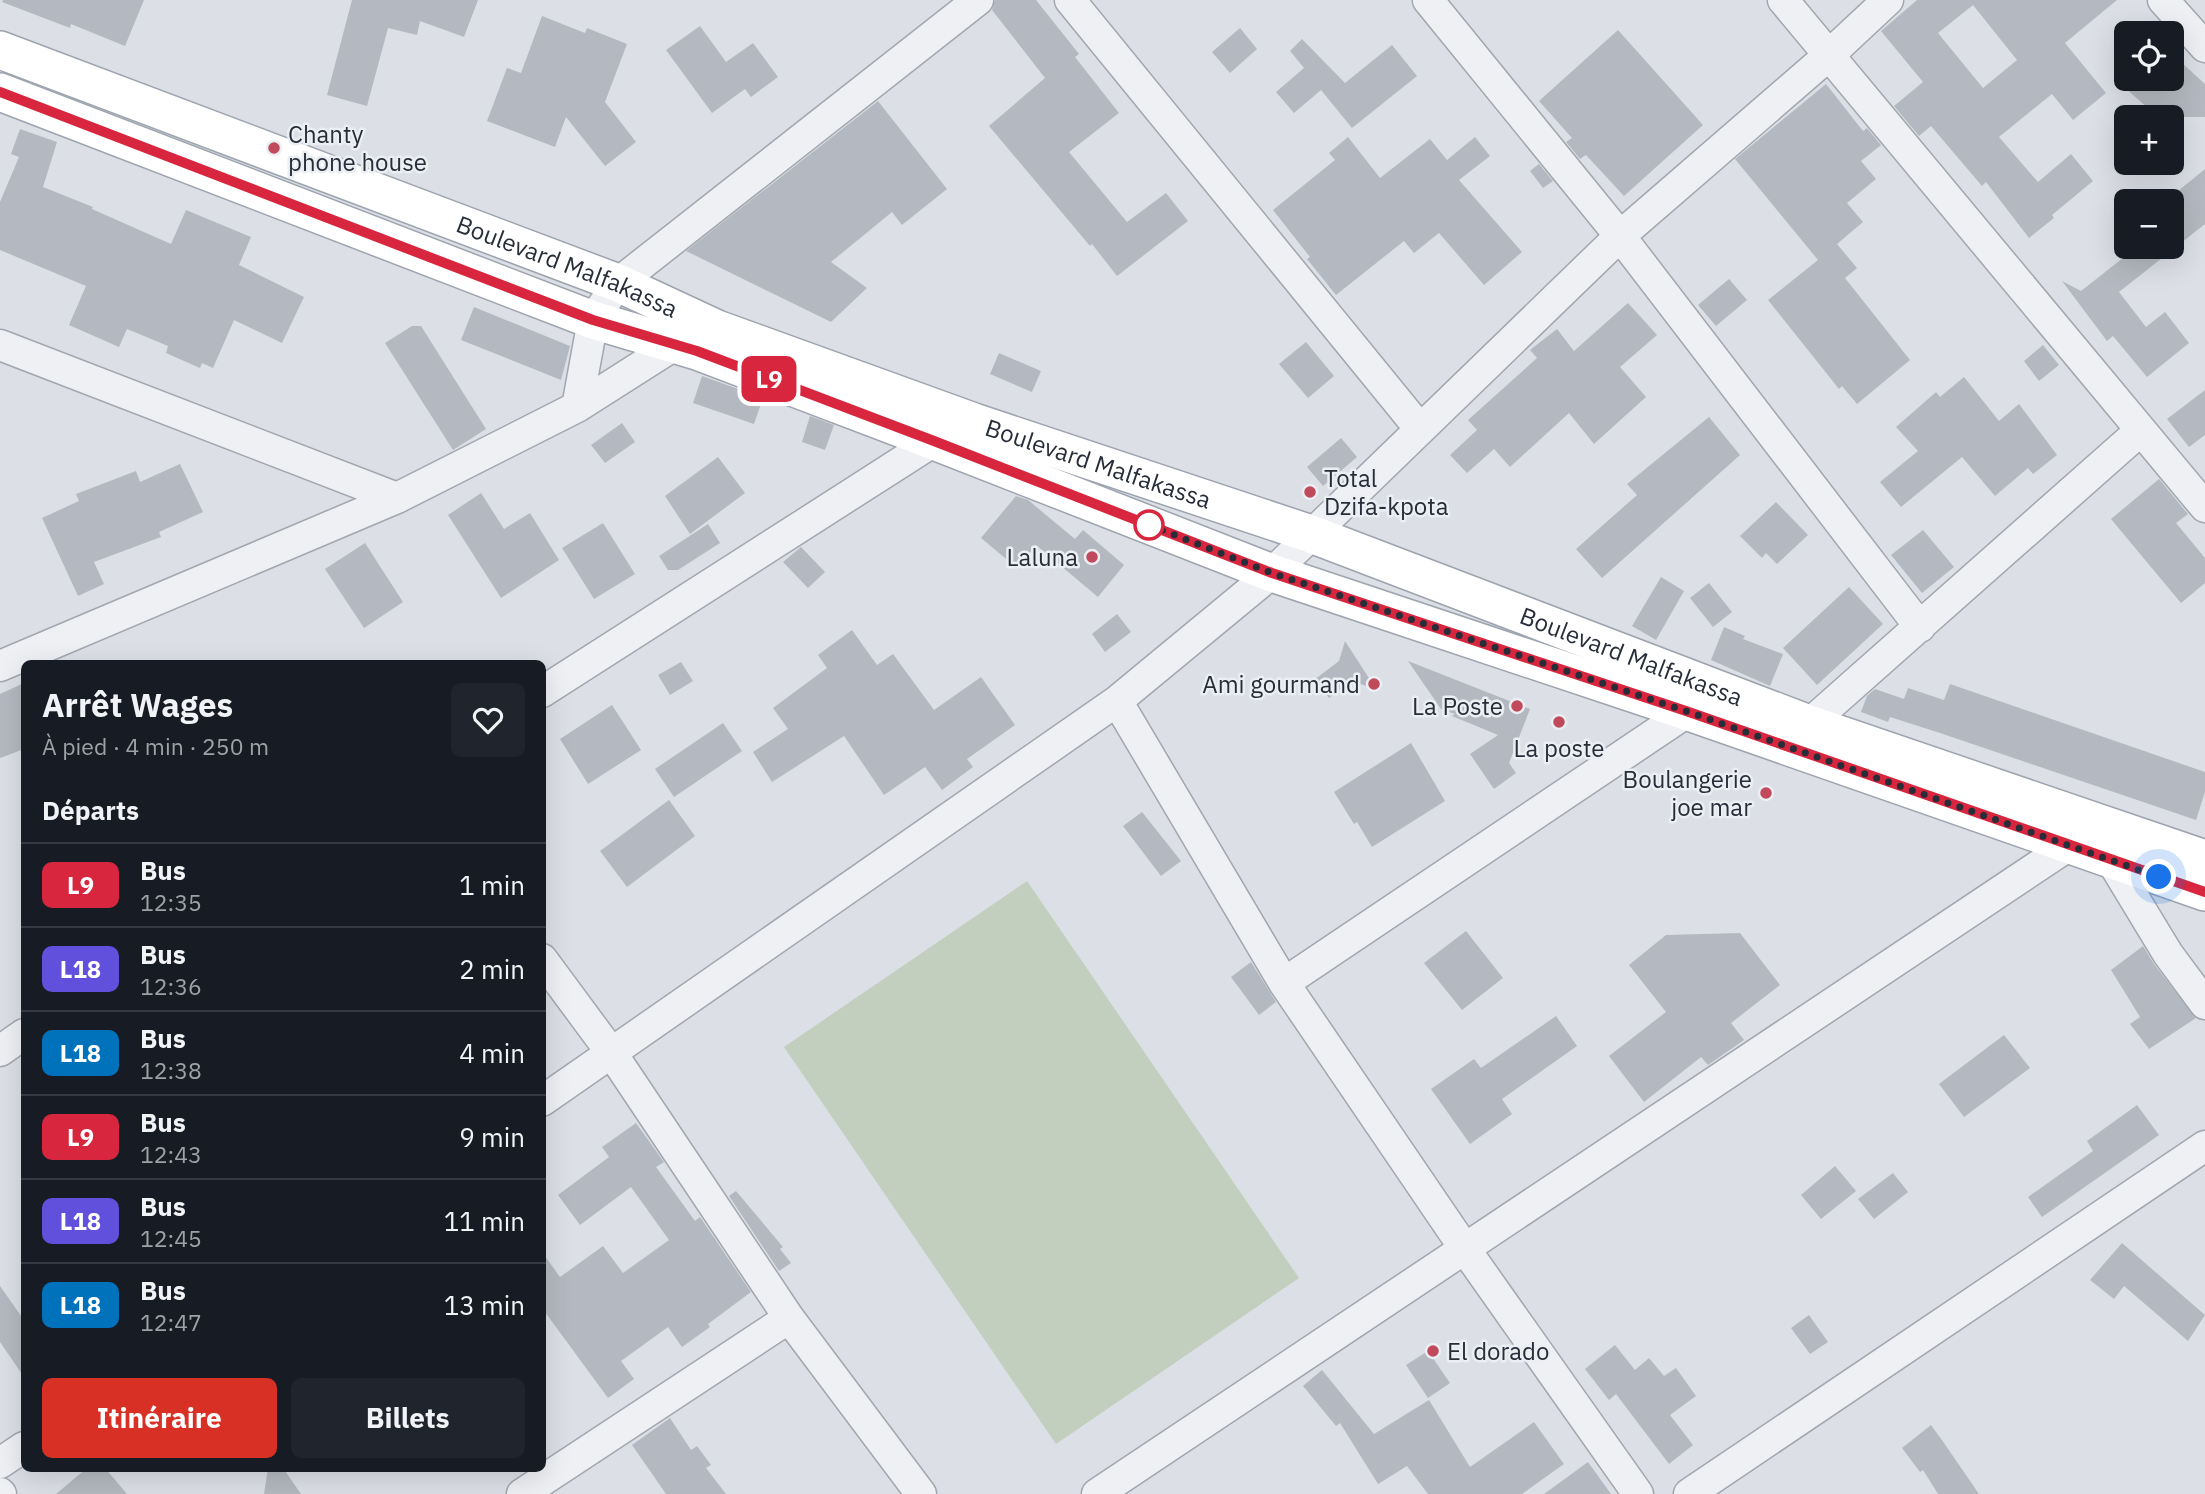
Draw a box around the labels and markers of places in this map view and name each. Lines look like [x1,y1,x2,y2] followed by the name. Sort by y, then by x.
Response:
[288,118,427,178] place label: Chanty phone house
[266,140,282,156] marker: Chanty phone house
[1324,462,1449,522] place label: Total Dzifa-kpota
[1302,484,1318,500] marker: Total Dzifa-kpota
[1134,510,1164,540] unlabelled marker
[1007,541,1078,573] place label: Laluna
[1084,549,1100,565] marker: Laluna
[1202,668,1360,700] place label: Ami gourmand
[1366,676,1382,692] marker: Ami gourmand
[1412,690,1503,722] place label: La Poste
[1509,698,1525,714] marker: La Poste
[1551,714,1567,730] marker: La poste
[1514,732,1604,764] place label: La poste
[1623,763,1752,823] place label: Boulangerie joe mar
[1758,785,1774,801] marker: Boulangerie joe mar
[1447,1335,1549,1367] place label: El dorado
[1425,1343,1441,1359] marker: El dorado

